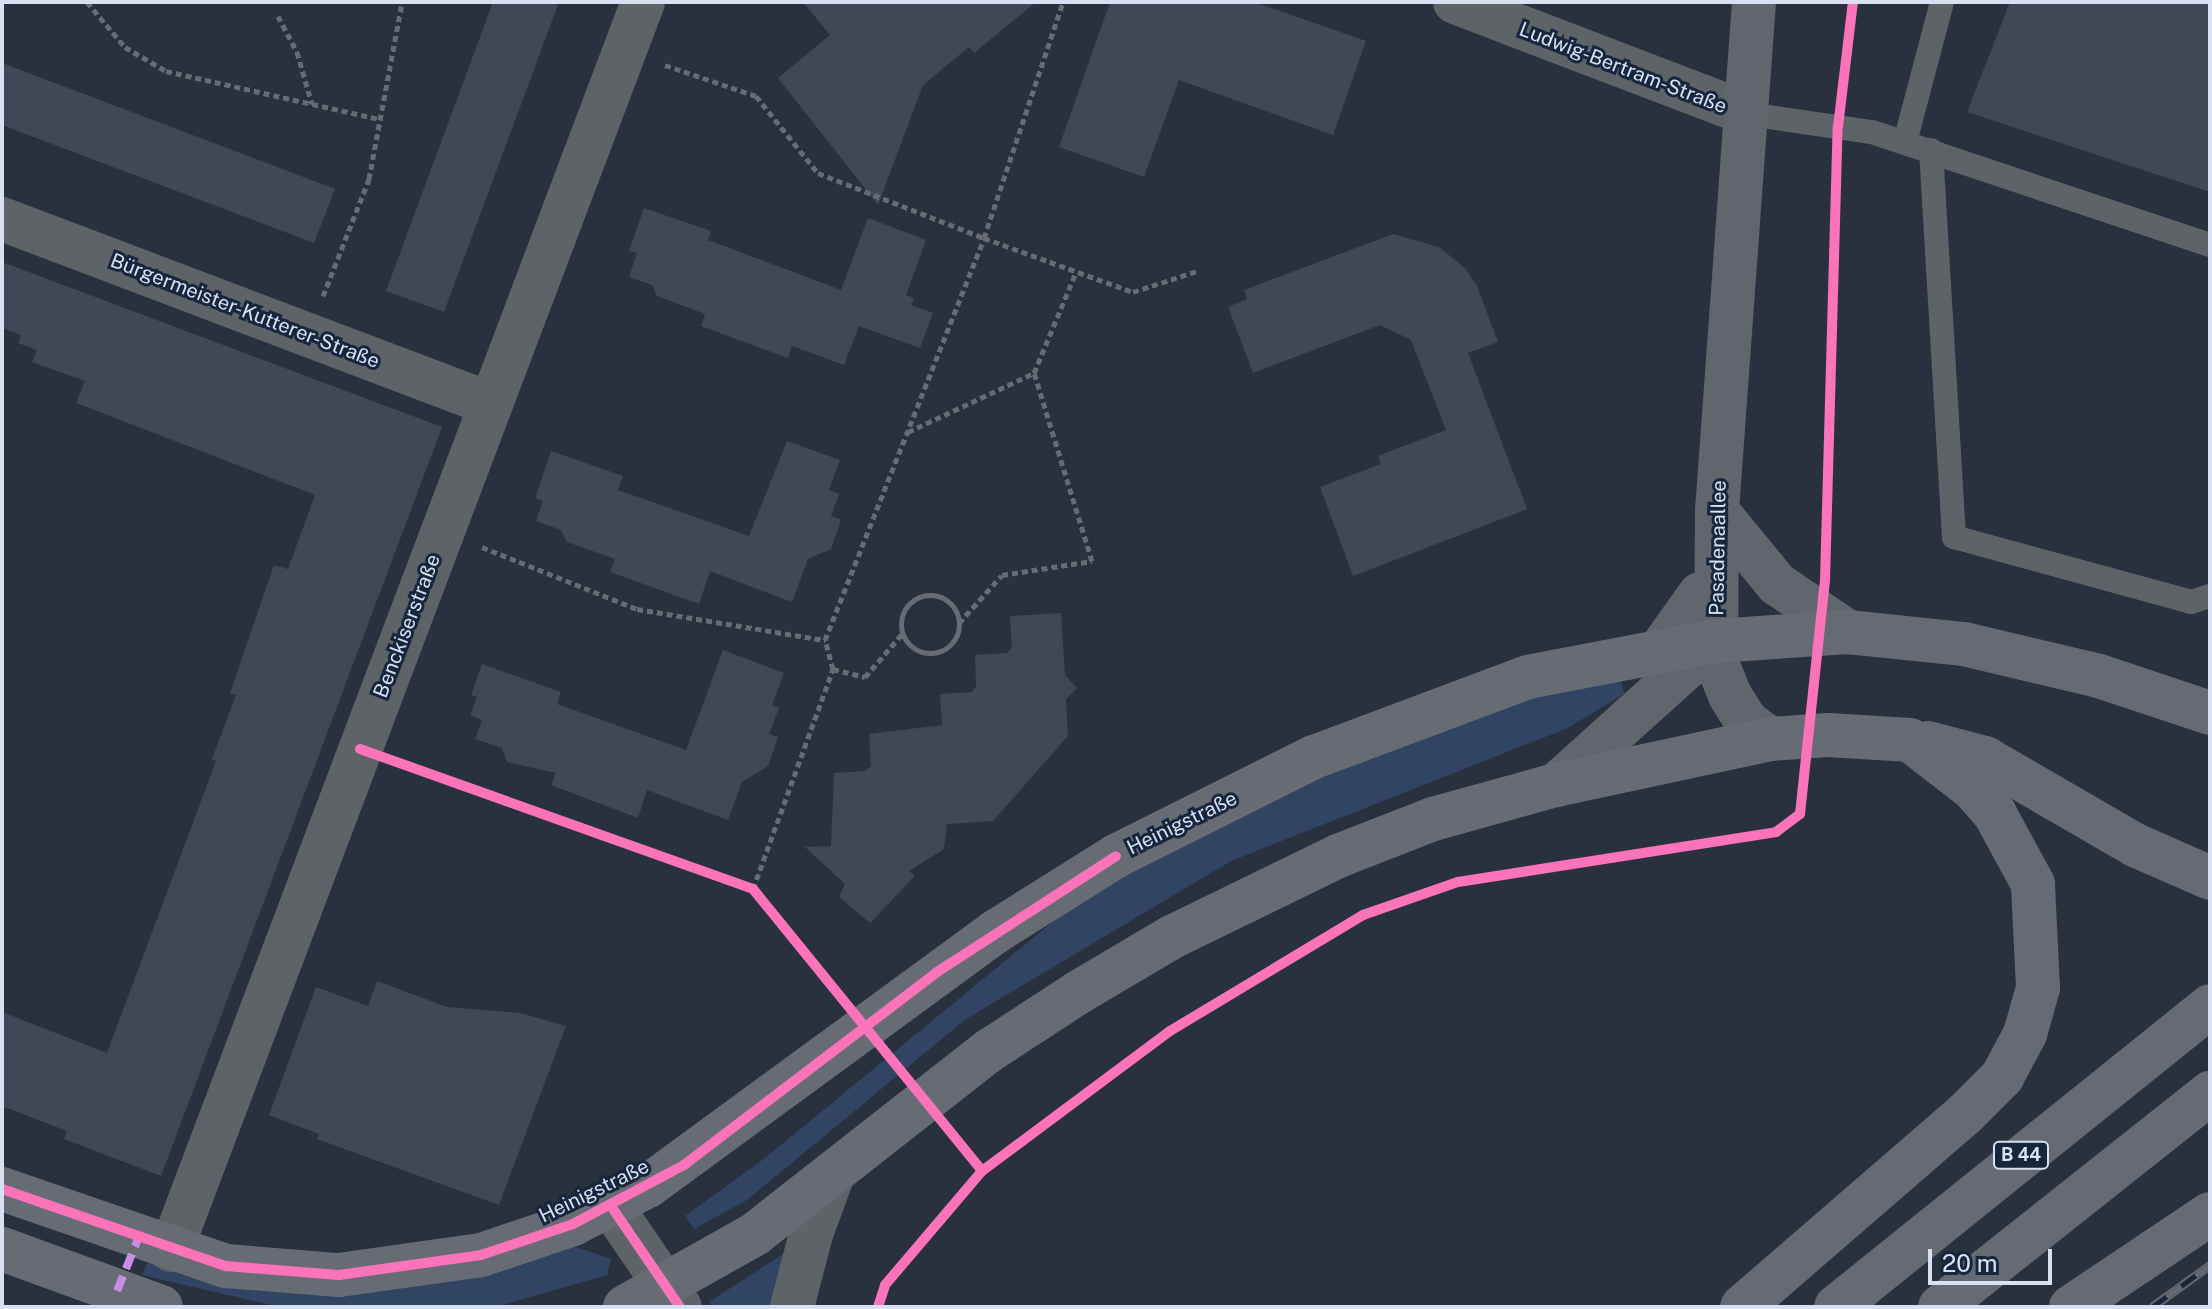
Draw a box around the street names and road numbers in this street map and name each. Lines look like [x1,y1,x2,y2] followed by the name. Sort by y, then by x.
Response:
[1516,17,1730,119] street label: Ludwig-Bertram-Straße
[107,249,383,373] street label: Bürgermeister-Kutterer-Straße
[1705,480,1731,616] street label: Pasadenaallee
[369,551,445,701] street label: Benckiserstraße
[1123,786,1241,860] street label: Heinigstraße
[1993,1141,2049,1169] road number: B 44
[535,1154,653,1228] street label: Heinigstraße

